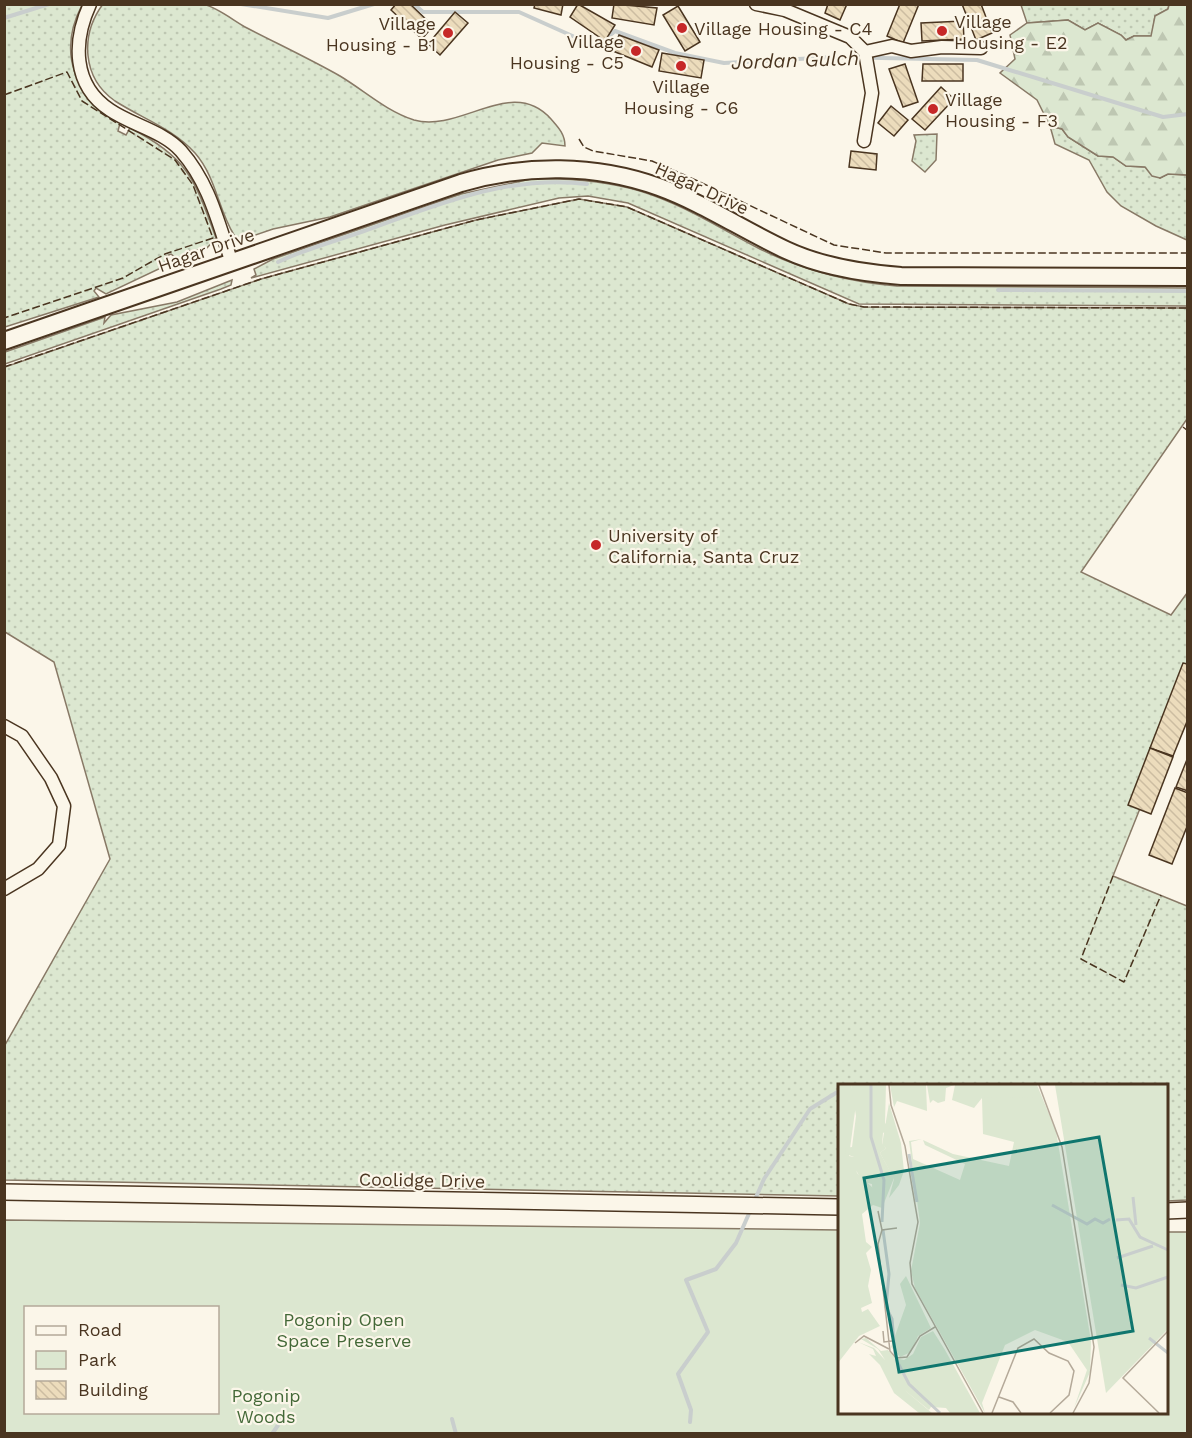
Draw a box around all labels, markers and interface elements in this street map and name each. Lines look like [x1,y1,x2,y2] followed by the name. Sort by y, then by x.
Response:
[954,11,1067,53] place label: Village Housing - E2
[326,13,436,55] place label: Village Housing - B1
[694,18,873,39] place label: Village Housing - C4
[675,21,689,35] marker: Village Housing - C4
[935,24,949,38] marker: Village Housing - E2
[441,26,455,40] marker: Village Housing - B1
[510,31,624,73] place label: Village Housing - C5
[629,44,643,58] marker: Village Housing - C5
[730,46,860,74] water label: Jordan Gulch
[674,59,688,73] marker: Village Housing - C6
[624,76,738,118] place label: Village Housing - C6
[945,89,1058,131] place label: Village Housing - F3
[926,102,940,116] marker: Village Housing - F3
[652,157,752,219] street label: Hagar Drive
[155,224,257,276] street label: Hagar Drive
[608,525,799,567] place label: University of California, Santa Cruz
[589,538,603,552] marker: University of California, Santa Cruz
[838,1084,1168,1414] inset map
[359,1168,485,1192] street label: Coolidge Drive
[24,1306,219,1414] legend
[277,1309,411,1351] park label: Pogonip Open Space Preserve
[78,1319,122,1340] text: Road
[78,1349,117,1370] text: Park
[78,1379,148,1400] text: Building
[231,1385,301,1427] park label: Pogonip Woods

